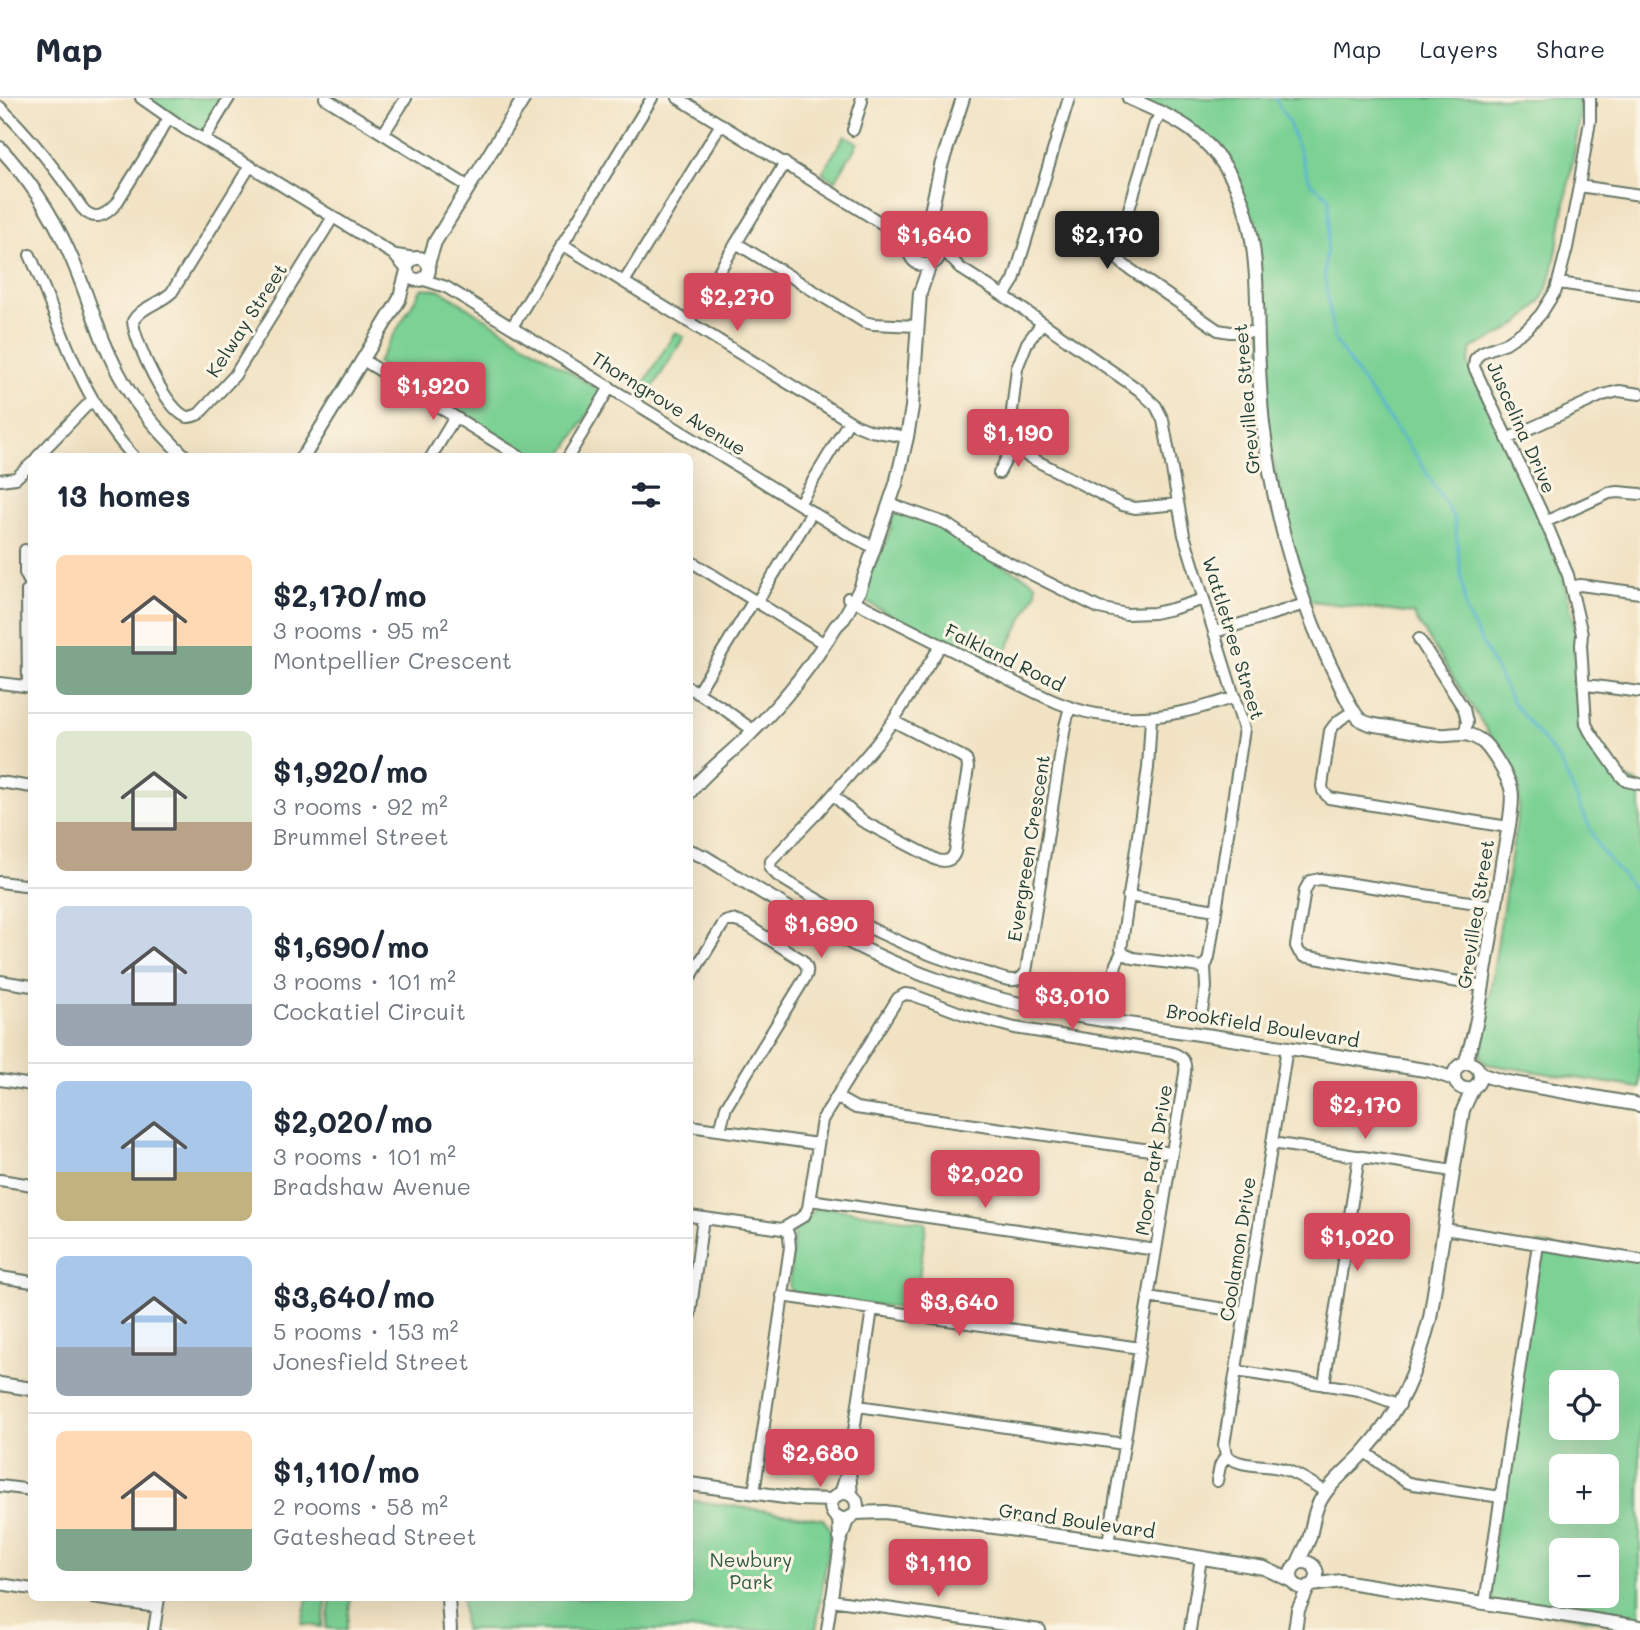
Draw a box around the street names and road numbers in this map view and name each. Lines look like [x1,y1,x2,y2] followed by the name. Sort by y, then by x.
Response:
[200,258,292,382] street label: Kelway Street
[1227,323,1265,475] street label: Grevillea Street
[587,345,751,461] street label: Thorngrove Avenue
[1482,357,1562,497] street label: Juscelina Drive
[1197,553,1271,723] street label: Wattletree Street
[941,617,1069,697] street label: Falkland Road
[1001,753,1055,943] street label: Evergreen Crescent
[1451,838,1499,990] street label: Grevillea Street
[1165,997,1361,1053] street label: Brookfield Boulevard
[1129,1083,1177,1237] street label: Moor Park Drive
[1213,1175,1261,1323] street label: Coolamon Drive
[997,1497,1157,1543] street label: Grand Boulevard

